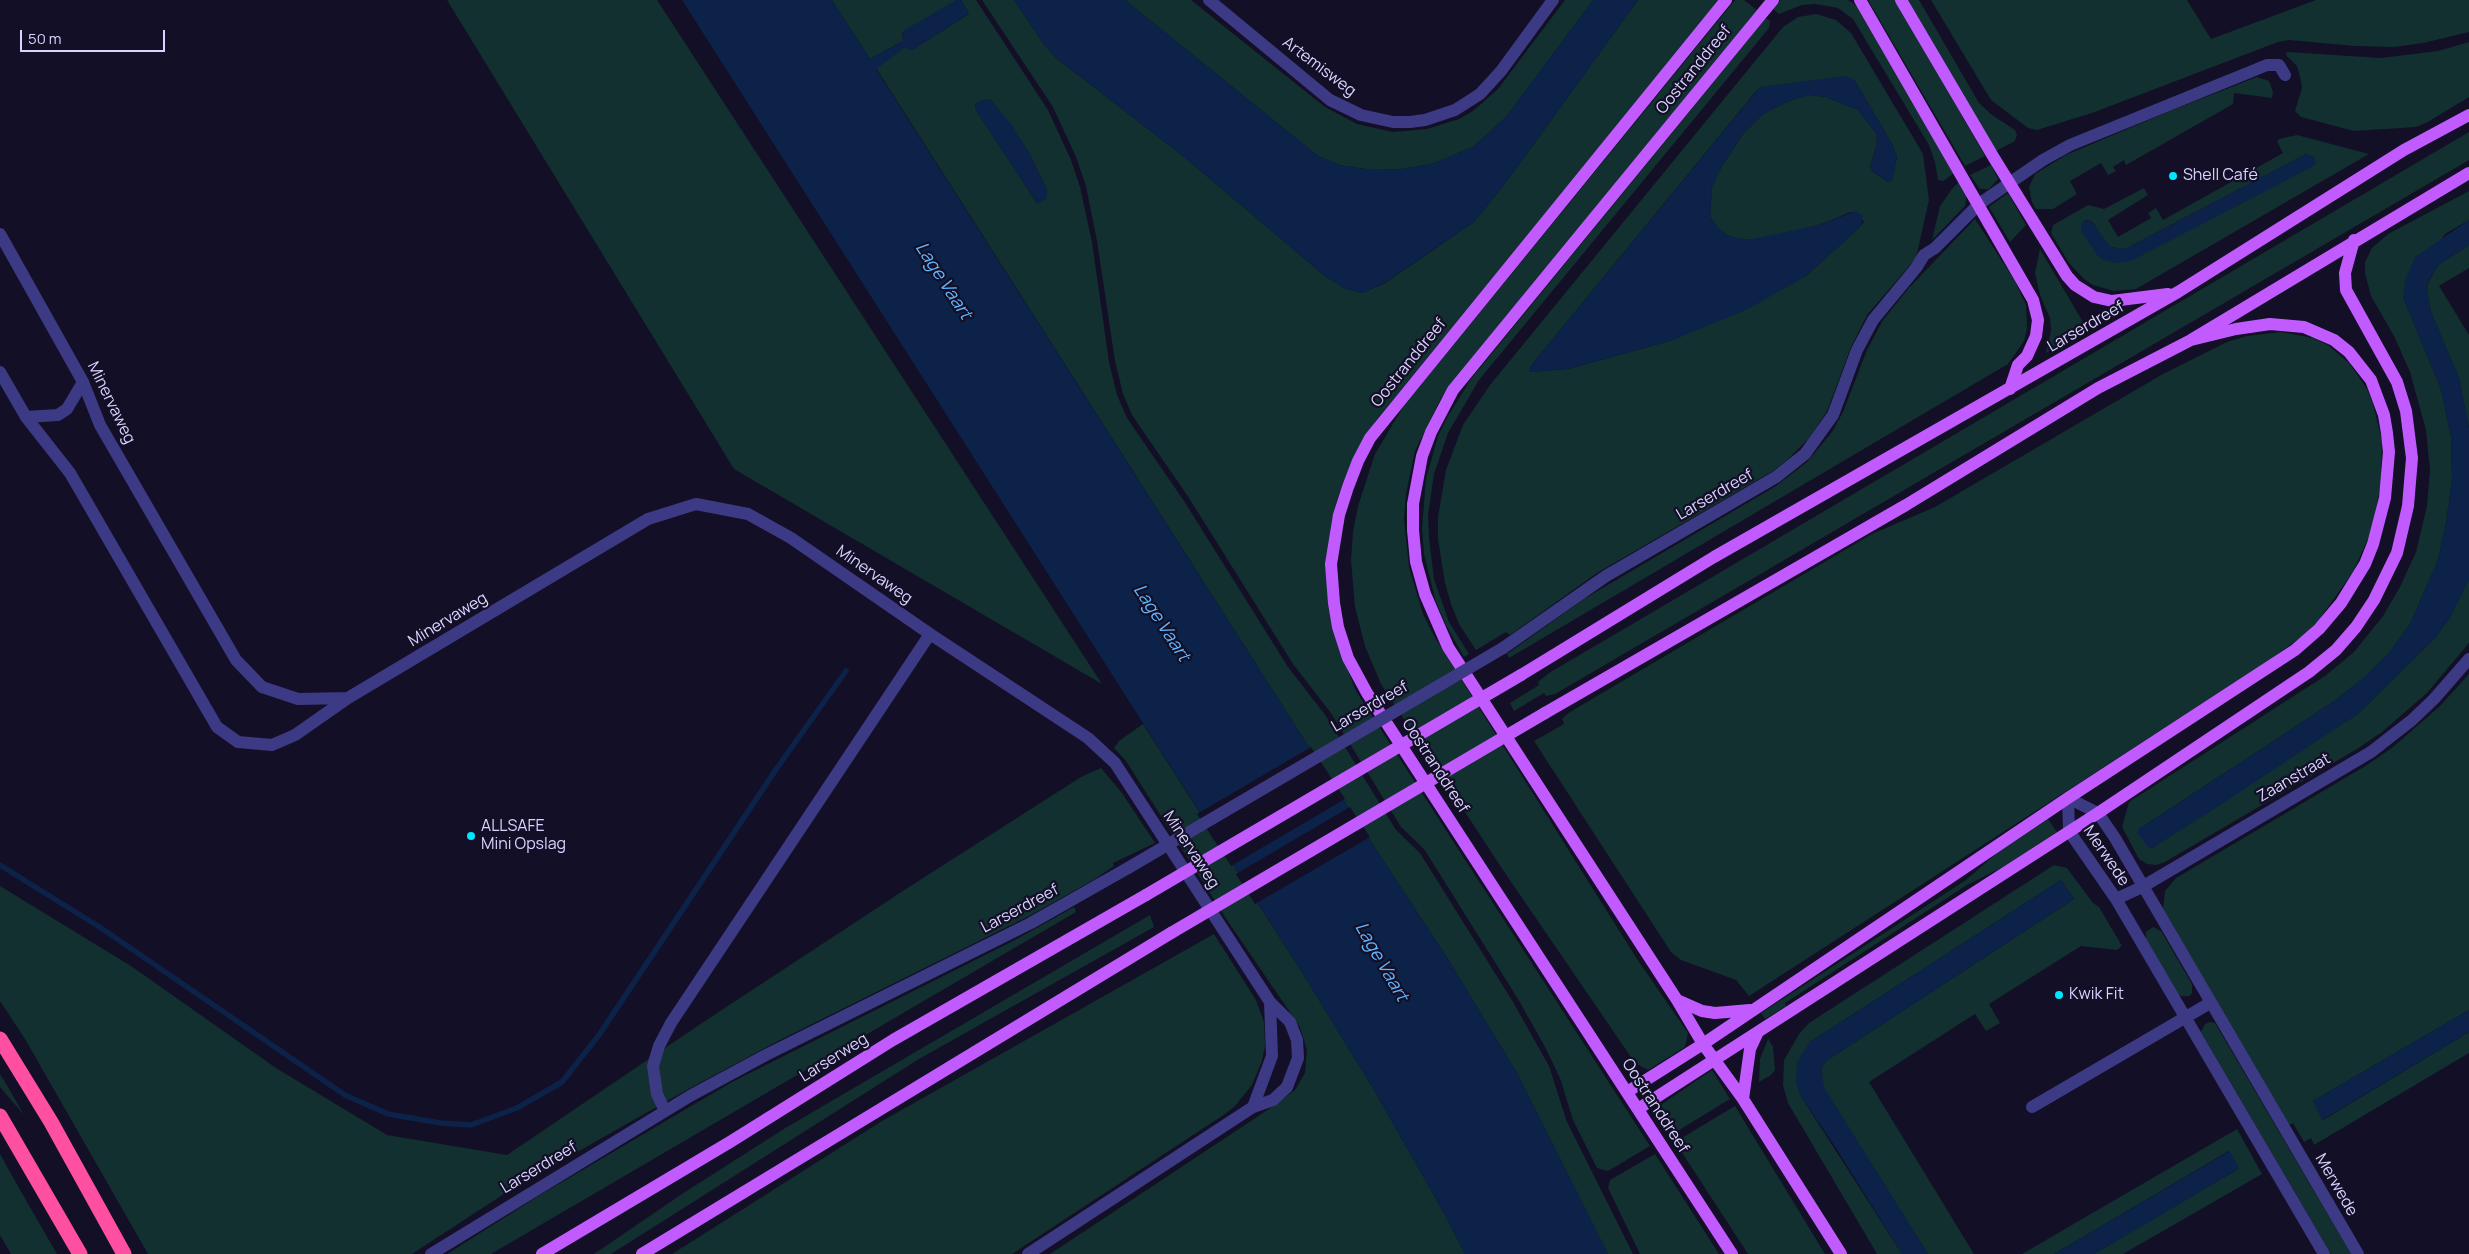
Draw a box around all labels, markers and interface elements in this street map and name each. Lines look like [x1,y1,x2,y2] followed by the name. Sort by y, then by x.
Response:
[22,20,168,52] scale bar
[1652,22,1736,118] street label: Oostranddreef
[28,28,62,49] text: 50 m
[1278,33,1360,101] street label: Artemisweg
[2183,166,2258,186] place label: Shell Café
[2167,170,2179,182] marker: Shell Café
[910,238,976,324] water label: Lage Vaart
[2044,297,2128,357] street label: Larserdreef
[1367,315,1451,411] street label: Oostranddreef
[83,359,139,447] street label: Minervaweg
[1673,465,1757,525] street label: Larserdreef
[832,542,916,608] street label: Minervaweg
[1128,580,1194,666] water label: Lage Vaart
[405,589,491,651] street label: Minervaweg
[1328,677,1412,737] street label: Larserdreef
[1397,715,1473,817] street label: Oostranddreef
[2254,749,2334,807] street label: Zaanstraat
[1159,808,1223,892] street label: Minervaweg
[481,817,566,855] place label: ALLSAFE Mini Opslag
[2079,822,2133,890] street label: Merwede
[465,830,477,842] marker: ALLSAFE Mini Opslag
[978,880,1062,938] street label: Larserdreef
[1350,919,1412,1005] water label: Lage Vaart
[2069,985,2124,1005] place label: Kwik Fit
[2053,989,2065,1001] marker: Kwik Fit
[796,1030,872,1086] street label: Larserweg
[1617,1055,1693,1157] street label: Oostranddreef
[497,1138,581,1198] street label: Larserdreef
[2311,1150,2361,1220] street label: Merwede

